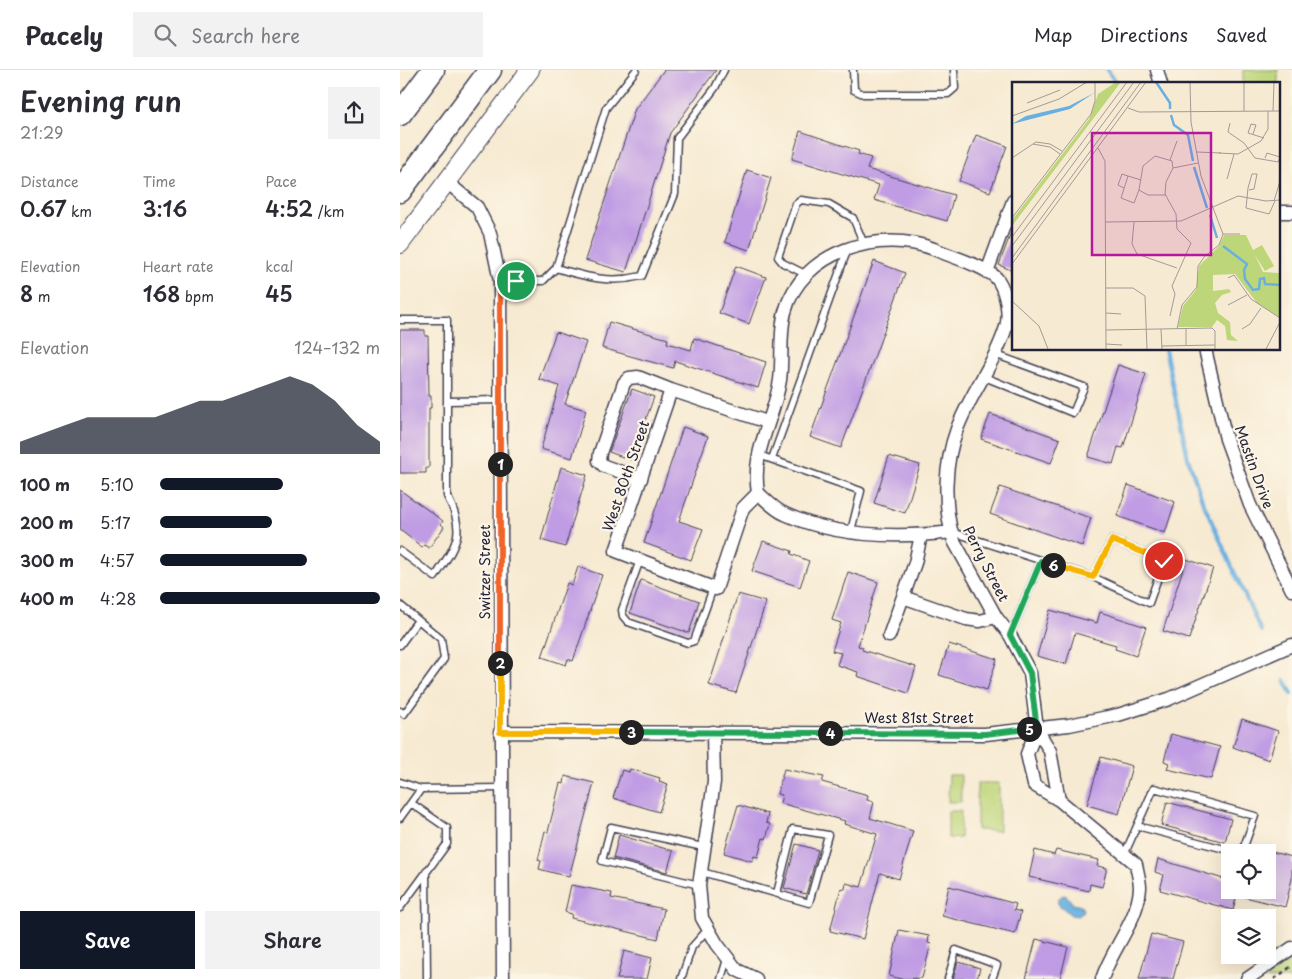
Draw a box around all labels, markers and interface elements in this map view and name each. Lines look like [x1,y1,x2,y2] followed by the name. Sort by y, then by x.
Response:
[133,12,483,57] search box
[25,17,103,53] text: Pacely
[151,21,179,49] icon: search
[191,21,300,49] text: Search here
[1034,21,1072,48] text: Map
[1100,21,1188,48] text: Directions
[1216,21,1267,48] text: Saved
[20,79,182,122] text: Evening run
[1012,82,1279,350] inset map
[328,87,380,139] button: share
[20,120,63,144] text: 21:29
[20,171,79,192] text: Distance
[143,171,176,192] text: Time
[265,171,297,192] text: Pace
[20,192,66,224] text: 0.67
[143,192,187,224] text: 3:16
[265,192,313,224] text: 4:52
[66,201,92,222] text: km
[313,201,345,222] text: /km
[20,256,80,277] text: Elevation
[143,256,213,277] text: Heart rate
[265,256,293,277] text: kcal
[495,260,537,302] pin
[502,267,530,295] icon: arrive
[20,277,33,309] text: 8
[143,277,180,309] text: 168
[265,277,293,309] text: 45
[33,286,50,307] text: m
[180,286,214,307] text: bpm
[20,335,89,359] text: Elevation
[294,335,380,359] text: 124–132 m
[597,417,654,534] street label: West 80th Street
[1230,422,1279,511] street label: Mastin Drive
[488,452,512,476] pin: 1
[497,454,504,475] text: 1
[20,472,70,496] text: 100 m
[100,472,134,496] text: 5:10
[20,510,74,534] text: 200 m
[100,510,131,534] text: 5:17
[958,522,1015,605] street label: Perry Street
[474,524,495,620] street label: Switzer Street
[1143,540,1185,582] pin
[1150,547,1178,575] icon: check
[20,548,74,572] text: 300 m
[100,548,134,572] text: 4:57
[1040,552,1066,578] pin: 6
[1049,555,1058,576] text: 6
[20,586,74,610] text: 400 m
[100,586,136,610] text: 4:28
[488,650,512,676] pin: 2
[496,653,505,674] text: 2
[864,707,974,728] street label: West 81st Street
[1016,716,1042,742] pin: 5
[1025,719,1034,740] text: 5
[618,720,644,744] pin: 3
[818,720,842,746] pin: 4
[627,722,636,743] text: 3
[826,723,835,744] text: 4
[1221,844,1276,964] map controls
[1221,844,1276,899] button: locate
[1221,909,1276,964] button: layers
[20,911,195,969] button: Save
[205,911,380,969] button: Share

